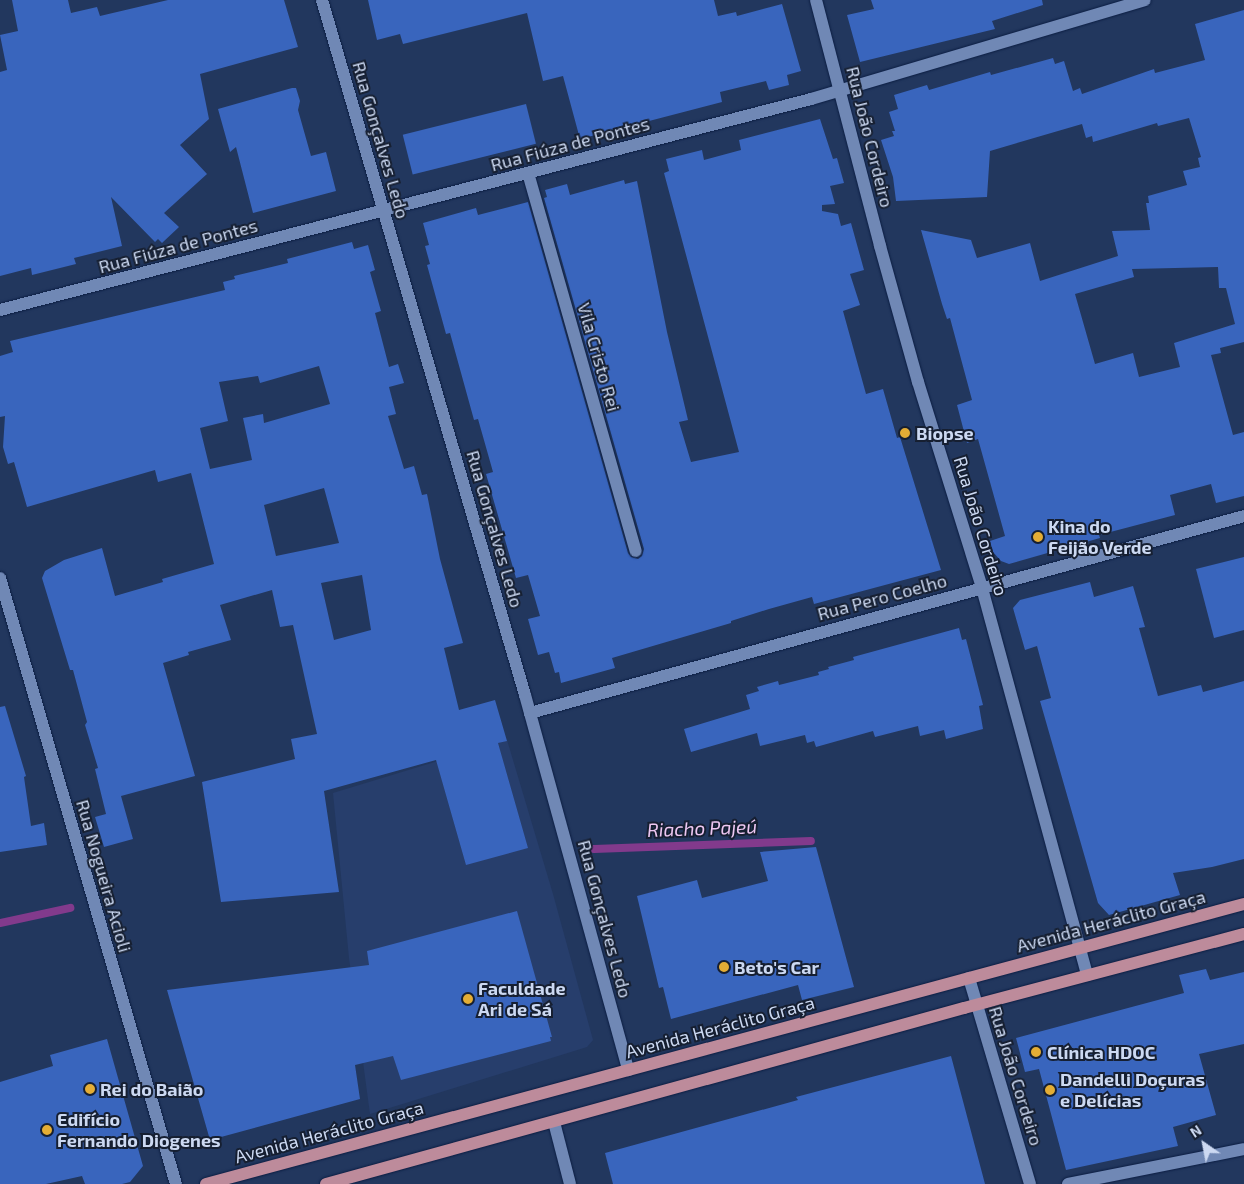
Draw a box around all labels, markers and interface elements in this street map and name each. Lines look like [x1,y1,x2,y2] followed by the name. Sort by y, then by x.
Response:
[348,59,414,221] street label: Rua Gonçalves Ledo
[842,64,898,210] street label: Rua João Cordeiro
[488,112,652,176] street label: Rua Fiúza de Pontes
[96,214,260,278] street label: Rua Fiúza de Pontes
[573,300,625,414] street label: Vila Cristo Rei
[916,422,974,444] place label: Biopse
[898,426,912,440] marker: Biopse
[462,448,528,610] street label: Rua Gonçalves Ledo
[949,454,1013,598] street label: Rua João Cordeiro
[1048,516,1152,558] place label: Kina do Feijão Verde
[1032,531,1044,543] marker: Kina do Feijão Verde
[815,569,949,625] street label: Rua Pero Coelho
[72,797,136,955] street label: Rua Nogueira Acioli
[647,815,757,841] water label: Riacho Pajeú
[574,838,636,1000] street label: Rua Gonçalves Ledo
[1014,885,1208,957] street label: Avenida Heráclito Graça
[734,956,819,978] place label: Beto's Car
[718,961,730,973] marker: Beto's Car
[478,978,566,1021] place label: Faculdade Ari de Sá
[623,991,817,1063] street label: Avenida Heráclito Graça
[462,993,474,1005] marker: Faculdade Ari de Sá
[984,1004,1048,1148] street label: Rua João Cordeiro
[1047,1041,1155,1063] place label: Clínica HDOC
[1029,1045,1043,1059] marker: Clínica HDOC
[1060,1069,1205,1112] place label: Dandelli Doçuras e Delícias
[100,1078,203,1100] place label: Rei do Baião
[84,1083,96,1095] marker: Rei do Baião
[1044,1084,1056,1096] marker: Dandelli Doçuras e Delícias
[232,1096,426,1168] street label: Avenida Heráclito Graça
[57,1109,221,1152] place label: Edifício Fernando Diogenes
[1179,1119,1229,1169] north arrow
[1187,1121,1204,1141] text: N
[41,1124,53,1136] marker: Edifício Fernando Diogenes

